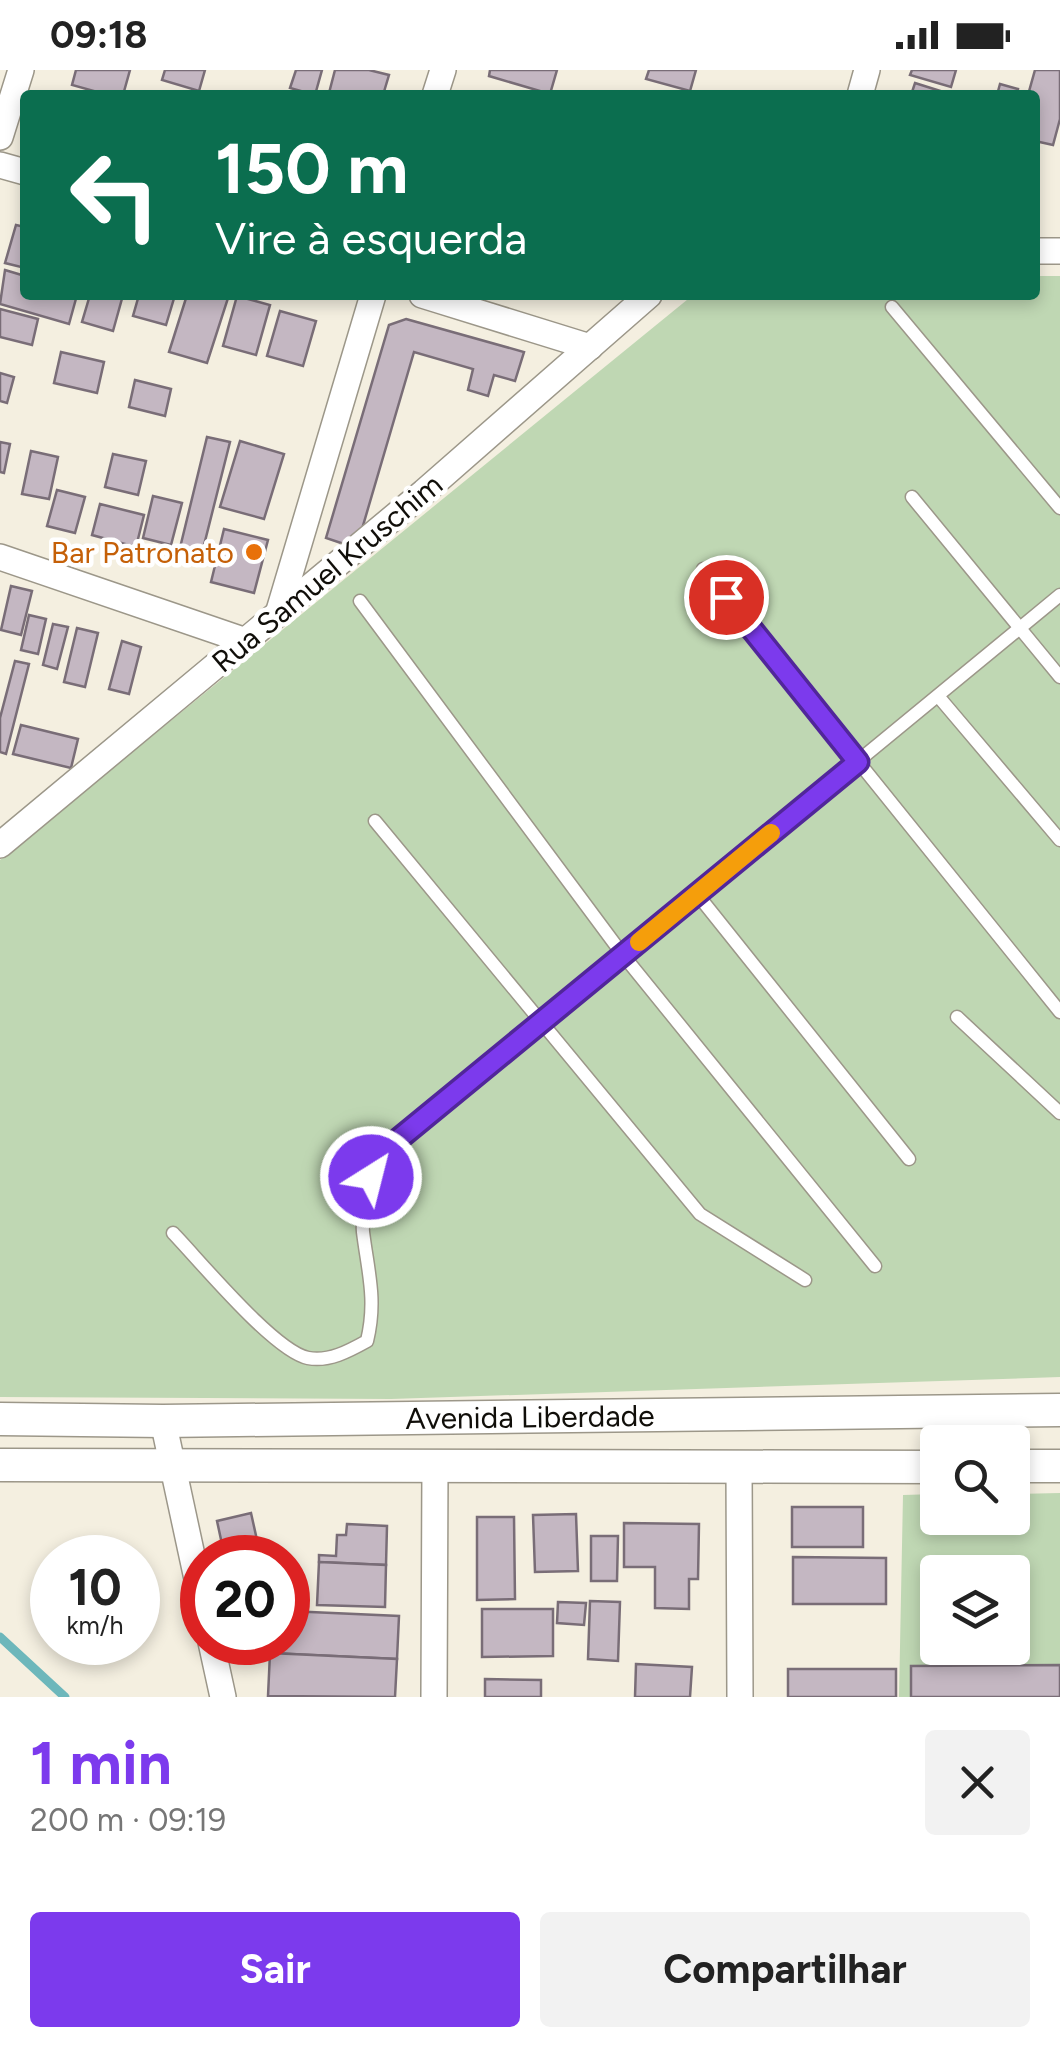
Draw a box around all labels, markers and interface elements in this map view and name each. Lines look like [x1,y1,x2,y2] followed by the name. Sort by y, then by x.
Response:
[50,12,147,58] text: 09:18
[215,126,408,211] text: 150 m
[50,130,180,260] icon: left
[215,211,527,265] text: Vire à esquerda
[204,466,450,680] street label: Rua Samuel Kruschim
[51,534,234,571] place label: Bar Patronato
[243,541,265,563] marker: Bar Patronato
[684,555,769,640] pin
[699,570,754,625] icon: arrive
[319,1125,423,1229] position arrow
[405,1396,655,1437] street label: Avenida Liberdade
[920,1425,1030,1665] map controls
[920,1425,1030,1535] button: search
[180,1535,310,1665] speed limit sign: 20
[920,1555,1030,1665] button: layers
[68,1557,122,1618] text: 10
[66,1610,124,1640] text: km/h
[30,1727,172,1799] text: 1 min
[925,1730,1030,1835] button: close
[30,1801,226,1839] text: 200 m · 09:19
[30,1912,520,2027] button: Sair
[540,1912,1030,2027] button: Compartilhar

